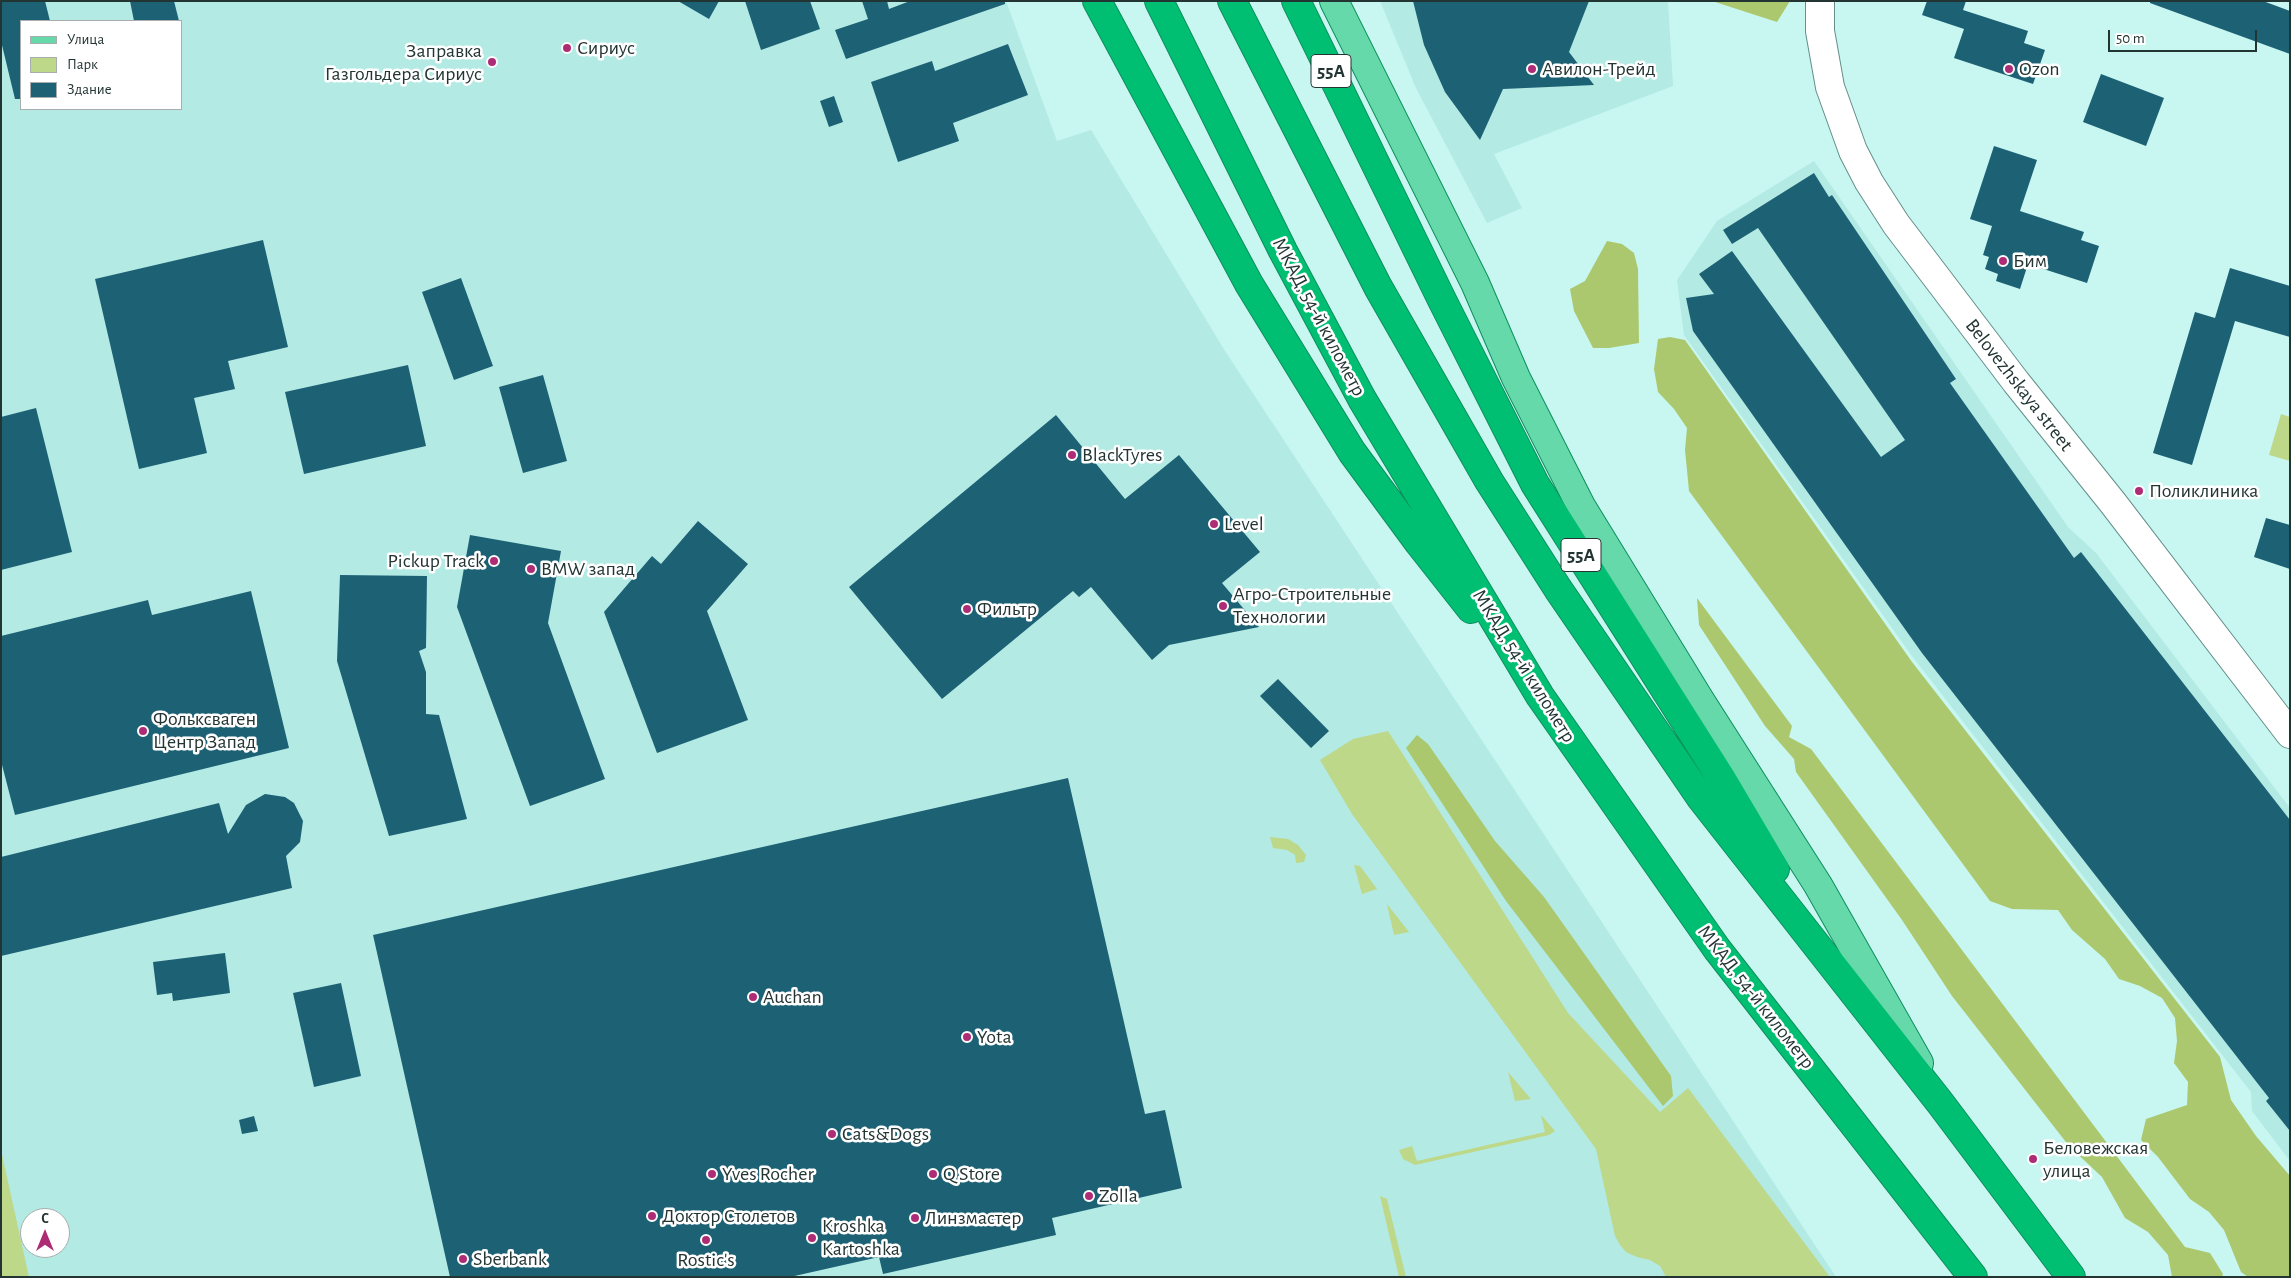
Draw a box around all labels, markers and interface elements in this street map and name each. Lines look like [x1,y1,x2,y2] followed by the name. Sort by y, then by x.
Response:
[20,20,182,110] legend
[2111,20,2260,52] scale bar
[2116,31,2145,46] text: 50 m
[67,32,104,47] text: Улица
[577,36,635,60] place label: Сириус
[325,39,482,86] place label: Заправка Газгольдера Сириус
[561,42,573,54] marker: Сириус
[1311,54,1351,88] road number: 55А
[486,56,498,68] marker: Заправка Газгольдера Сириус
[67,57,98,72] text: Парк
[1542,57,1656,81] place label: Авилон-Трейд
[2019,57,2060,81] place label: Ozon
[1526,63,1538,75] marker: Авилон-Трейд
[2003,63,2015,75] marker: Ozon
[67,82,112,97] text: Здание
[1267,234,1371,400] street label: МКАД, 54-й километр
[2013,249,2047,273] place label: Бим
[1997,255,2009,267] marker: Бим
[1960,314,2078,456] street label: Belovezhskaya street
[1082,443,1162,467] place label: BlackTyres
[1066,449,1078,461] marker: BlackTyres
[2149,479,2258,503] place label: Поликлиника
[2133,485,2145,497] marker: Поликлиника
[1224,512,1264,536] place label: Level
[1208,518,1220,530] marker: Level
[1561,538,1601,572] road number: 55А
[387,549,484,573] place label: Pickup Track
[488,555,500,567] marker: Pickup Track
[541,557,635,581] place label: BMW запад
[525,563,537,575] marker: BMW запад
[1233,582,1391,629] place label: Агро-Строительные Технологии
[1467,585,1581,747] street label: МКАД, 54-й километр
[977,597,1037,621] place label: Фильтр
[1217,600,1229,612] marker: Агро-Строительные Технологии
[961,603,973,615] marker: Фильтр
[153,707,256,754] place label: Фольксваген Центр Запад
[137,725,149,737] marker: Фольксваген Центр Запад
[1692,920,1820,1074] street label: МКАД, 54-й километр
[763,985,822,1009] place label: Auchan
[747,991,759,1003] marker: Auchan
[977,1025,1012,1049] place label: Yota
[961,1031,973,1043] marker: Yota
[842,1122,929,1146] place label: Cats&Dogs
[826,1128,838,1140] marker: Cats&Dogs
[2043,1136,2148,1183] place label: Беловежская улица
[2027,1153,2039,1165] marker: Беловежская улица
[722,1162,814,1186] place label: Yves Rocher
[943,1162,1000,1186] place label: Q Store
[706,1168,718,1180] marker: Yves Rocher
[927,1168,939,1180] marker: Q Store
[1099,1184,1138,1208] place label: Zolla
[1083,1190,1095,1202] marker: Zolla
[662,1204,795,1228] place label: Доктор Столетов
[925,1206,1021,1230] place label: Линзмастер
[20,1208,70,1258] north arrow
[646,1210,658,1222] marker: Доктор Столетов
[41,1212,49,1226] text: С
[909,1212,921,1224] marker: Линзмастер
[822,1214,900,1261] place label: Kroshka Kartoshka
[806,1232,818,1244] marker: Kroshka Kartoshka
[700,1234,712,1246] marker: Rostic's
[473,1247,547,1271] place label: Sberbank
[677,1248,735,1272] place label: Rostic's
[457,1253,469,1265] marker: Sberbank

